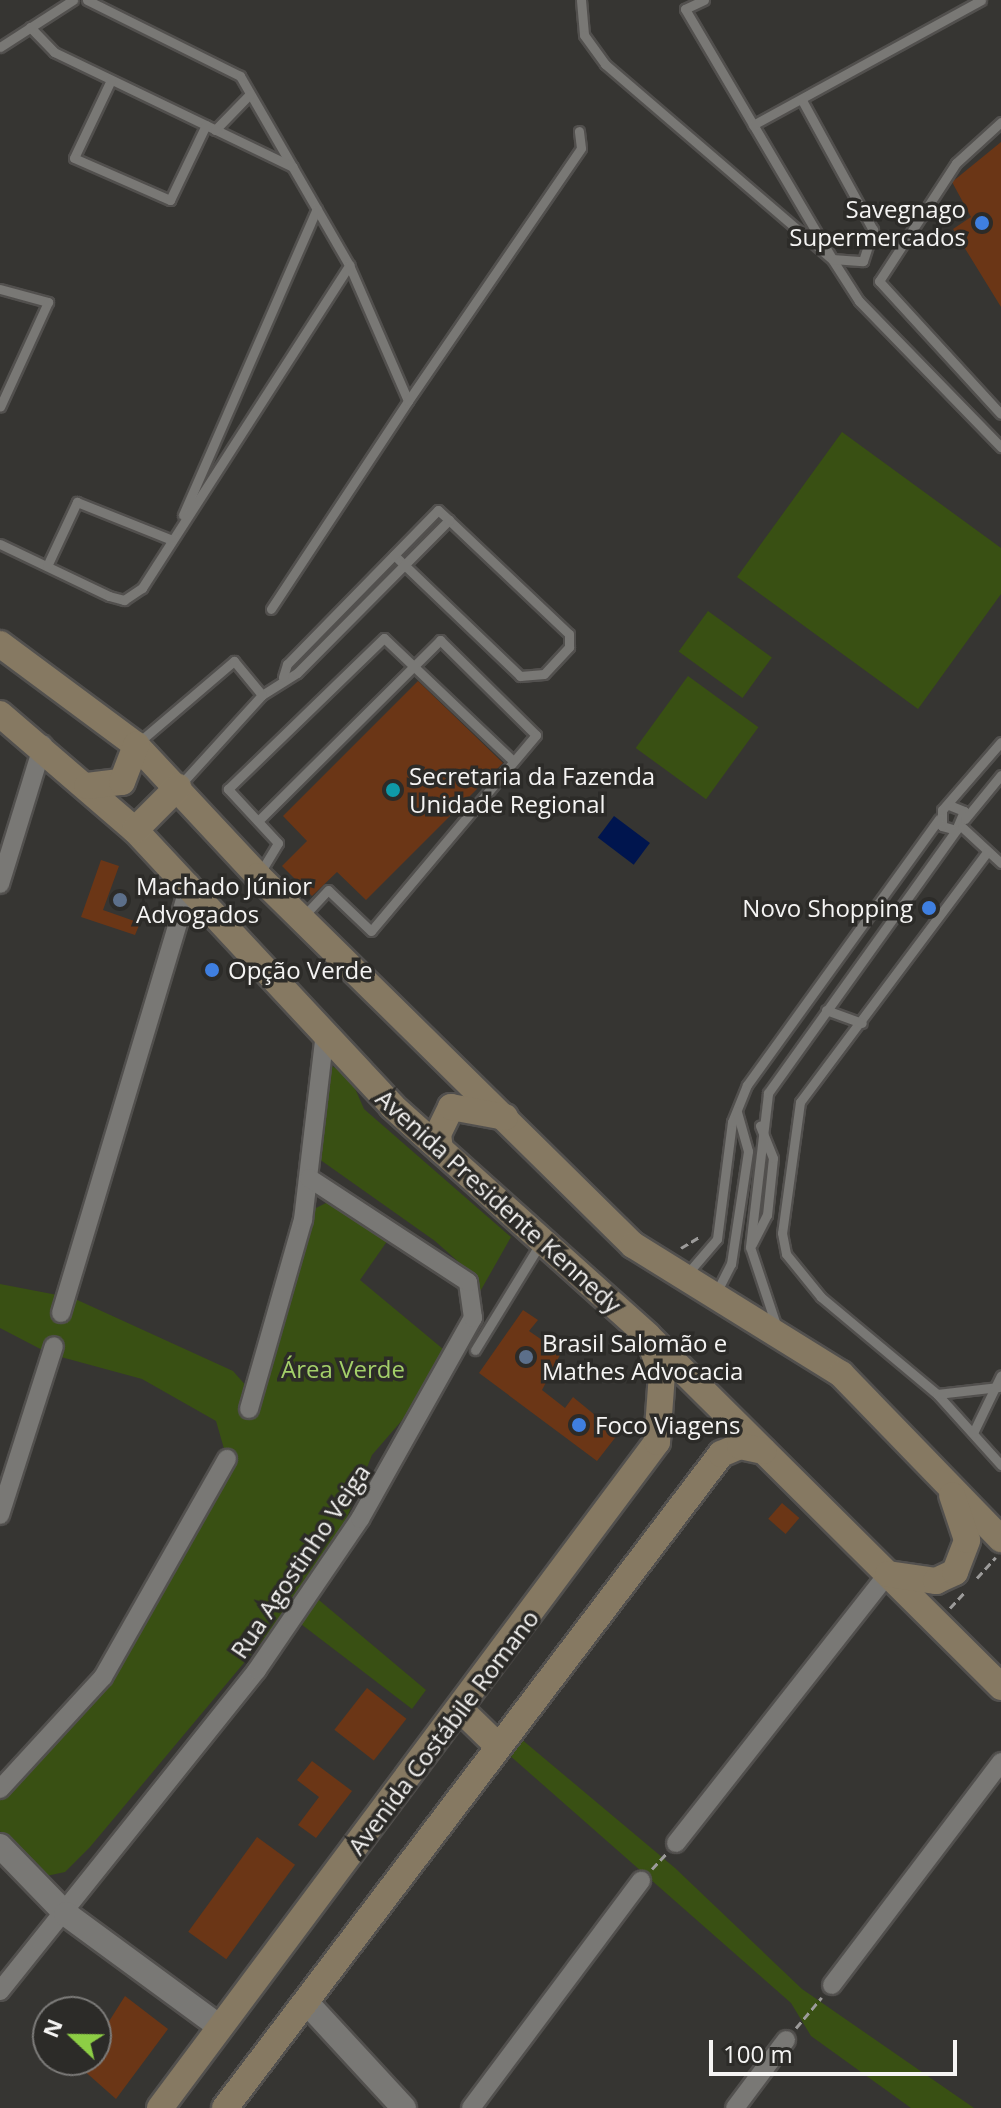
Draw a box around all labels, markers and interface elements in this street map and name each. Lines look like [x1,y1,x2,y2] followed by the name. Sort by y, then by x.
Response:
[789,195,966,251] place label: Savegnago Supermercados
[973,214,991,232] marker: Savegnago Supermercados
[409,762,655,818] place label: Secretaria da Fazenda Unidade Regional
[384,781,402,799] marker: Secretaria da Fazenda Unidade Regional
[136,872,312,928] place label: Machado Júnior Advogados
[111,891,129,909] marker: Machado Júnior Advogados
[742,894,913,922] place label: Novo Shopping
[920,899,938,917] marker: Novo Shopping
[228,956,373,984] place label: Opção Verde
[203,961,221,979] marker: Opção Verde
[371,1083,627,1319] street label: Avenida Presidente Kennedy
[542,1329,743,1385] place label: Brasil Salomão e Mathes Advocacia
[517,1348,535,1366] marker: Brasil Salomão e Mathes Advocacia
[281,1355,405,1383] park label: Área Verde
[595,1411,740,1439] place label: Foco Viagens
[570,1416,588,1434] marker: Foco Viagens
[224,1458,376,1664] street label: Rua Agostinho Veiga
[342,1604,544,1860] street label: Avenida Costábile Romano
[32,1996,112,2076] north arrow
[34,2014,69,2042] text: N
[713,2024,961,2074] scale bar
[723,2037,793,2070] text: 100 m

